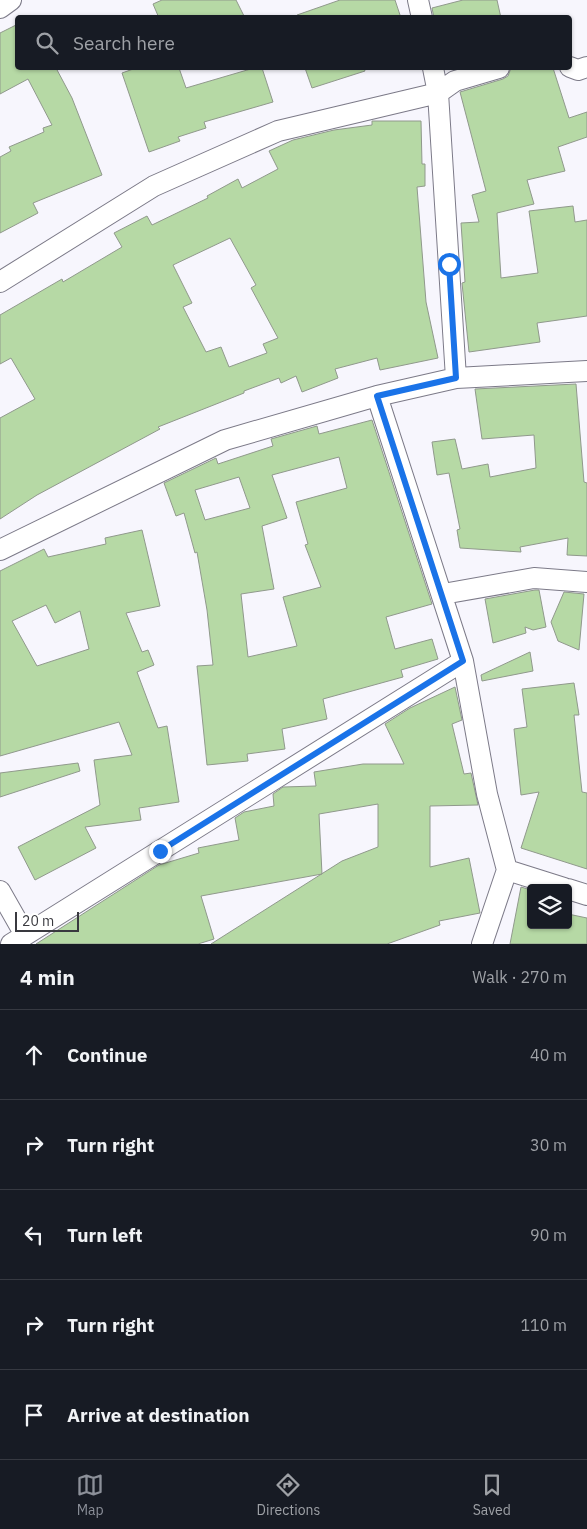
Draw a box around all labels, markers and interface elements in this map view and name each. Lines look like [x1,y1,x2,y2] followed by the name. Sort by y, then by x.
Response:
[15,15,572,70] search box
[33,29,61,57] icon: search
[73,31,175,55] text: Search here
[438,253,461,276] route start
[149,840,172,863] route end
[527,884,572,929] map controls
[527,884,572,929] button: layers
[15,909,79,932] scale bar
[22,912,54,930] text: 20 m
[20,963,75,991] text: 4 min
[472,967,567,987] text: Walk · 270 m
[20,1041,48,1069] icon: ahead
[67,1043,147,1067] text: Continue
[530,1045,567,1065] text: 40 m
[20,1131,48,1159] icon: right
[67,1133,154,1157] text: Turn right
[530,1135,567,1155] text: 30 m
[20,1221,48,1249] icon: left
[67,1223,143,1247] text: Turn left
[530,1225,567,1245] text: 90 m
[20,1311,48,1339] icon: right
[67,1313,154,1337] text: Turn right
[520,1315,567,1335] text: 110 m
[20,1401,48,1429] icon: arrive
[67,1403,250,1427] text: Arrive at destination
[76,1471,104,1519] tab: Map
[257,1471,320,1519] tab: Directions
[473,1471,511,1519] tab: Saved

